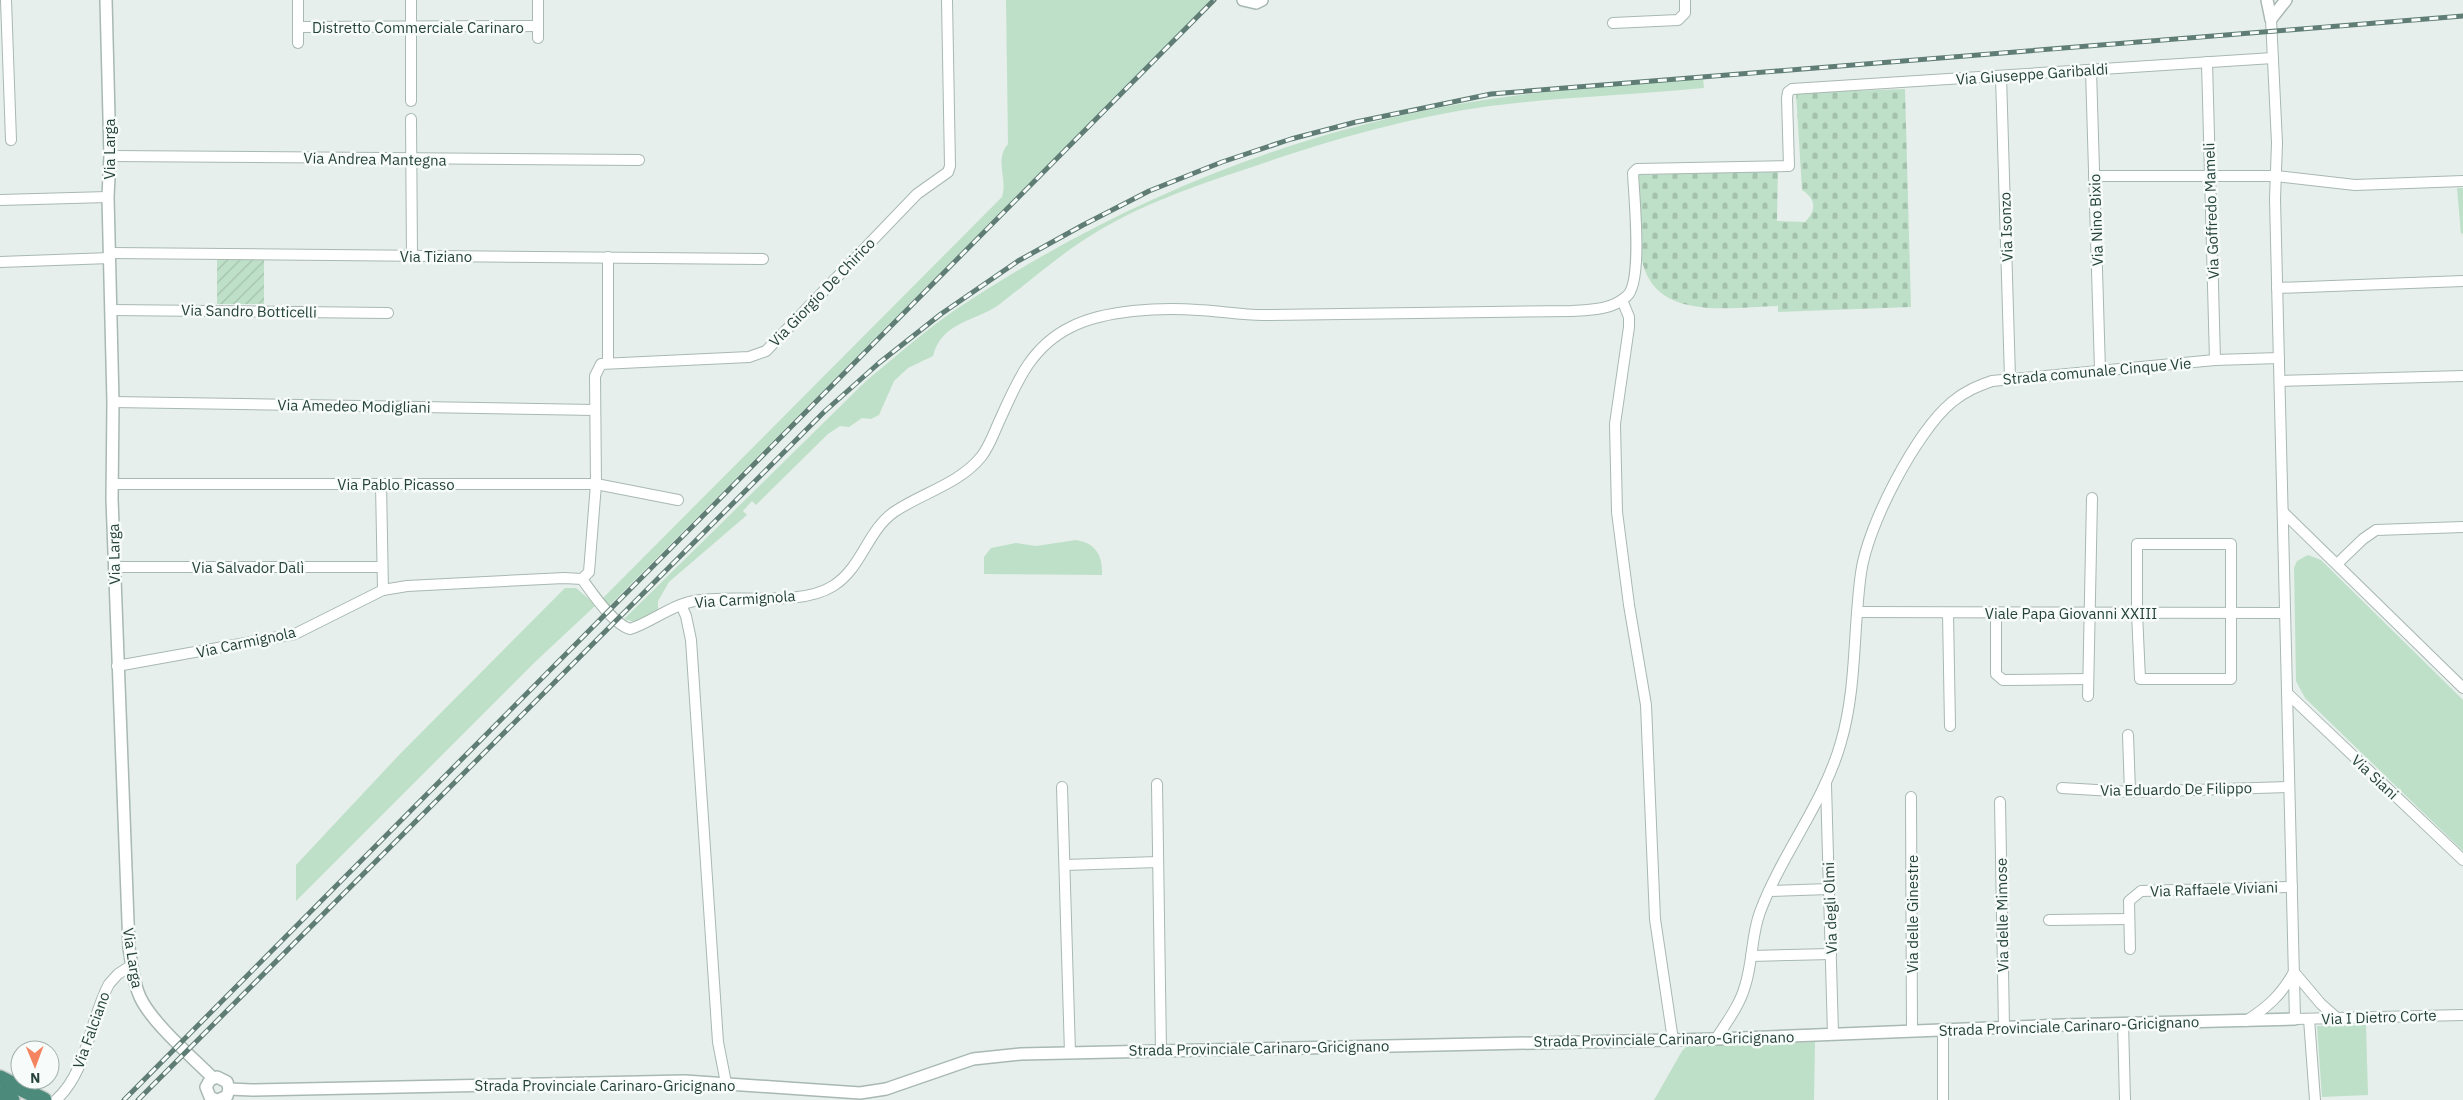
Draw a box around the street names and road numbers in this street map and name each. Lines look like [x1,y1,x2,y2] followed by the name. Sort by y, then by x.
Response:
[312,18,524,37] street label: Distretto Commerciale Carinaro
[1955,59,2109,89] street label: Via Giuseppe Garibaldi
[100,119,119,180] street label: Via Larga
[2199,142,2223,280] street label: Via Goffredo Mameli
[303,148,447,170] street label: Via Andrea Mantegna
[2085,173,2107,267] street label: Via Nino Bixio
[1995,192,2017,262] street label: Via Isonzo
[765,233,879,351] street label: Via Giorgio De Chirico
[400,247,472,266] street label: Via Tiziano
[181,300,317,322] street label: Via Sandro Botticelli
[2002,353,2192,389] street label: Strada comunale Cinque Vie
[277,395,431,417] street label: Via Amedeo Modigliani
[337,475,455,494] street label: Via Pablo Picasso
[104,523,124,585] street label: Via Larga
[192,558,304,577] street label: Via Salvador Dalì
[694,586,796,612] street label: Via Carmignola
[1985,604,2157,623] street label: Viale Papa Giovanni XXIII
[195,622,297,662] street label: Via Carmignola
[2348,751,2402,803] street label: Via Siani
[2100,778,2252,800] street label: Via Eduardo De Filippo
[1903,855,1922,973] street label: Via delle Ginestre
[1992,858,2012,972] street label: Via delle Mimose
[1819,862,1841,954] street label: Via degli Olmi
[2150,877,2278,901] street label: Via Raffaele Viviani
[119,926,147,990] street label: Via Larga
[68,989,114,1071] street label: Via Falciano
[2321,1005,2437,1029] street label: Via I Dietro Corte
[1938,1012,2200,1040] street label: Strada Provinciale Carinaro-Gricignano
[1533,1027,1795,1051] street label: Strada Provinciale Carinaro-Gricignano
[1128,1036,1390,1060] street label: Strada Provinciale Carinaro-Gricignano
[475,1076,735,1095] street label: Strada Provinciale Carinaro-Gricignano

